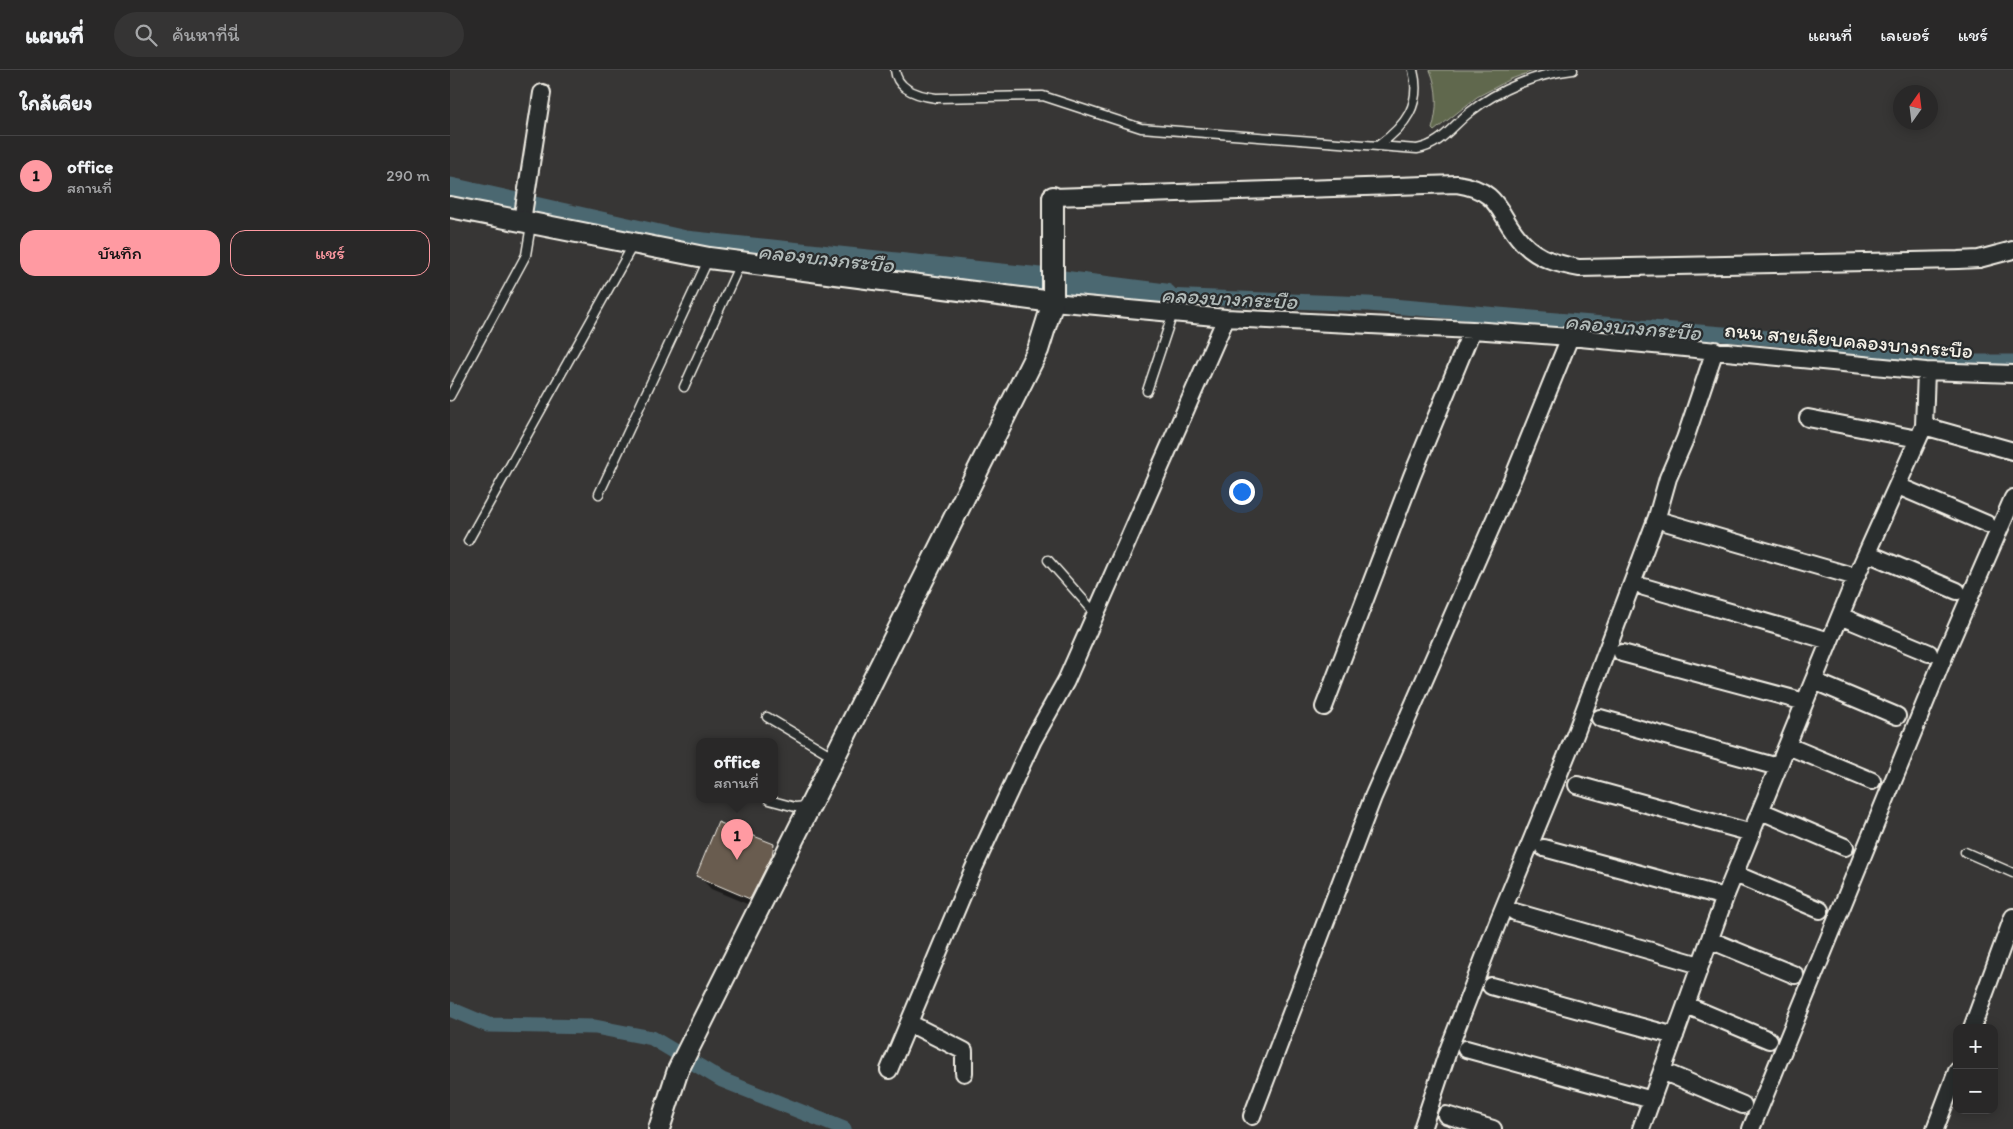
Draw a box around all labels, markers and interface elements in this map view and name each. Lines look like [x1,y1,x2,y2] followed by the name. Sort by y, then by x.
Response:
[114,12,464,57] search box
[25,20,84,49] text: แผนที่
[132,21,160,49] icon: search
[172,23,240,46] text: ค้นหาที่นี่
[1808,24,1852,46] text: แผนที่
[1880,24,1930,46] text: เลเยอร์
[1958,24,1988,46] text: แชร์
[1893,85,1938,130] north arrow
[20,90,92,115] text: ใกล้เคียง
[67,155,113,178] text: office
[32,166,40,185] text: 1
[386,166,430,185] text: 290 m
[67,178,112,197] text: สถานที่
[20,230,220,276] button: บันทึก
[230,230,430,276] button: แชร์
[757,237,896,279] water label: คลองบางกระบือ
[1160,281,1298,315] water label: คลองบางกระบือ
[1564,308,1703,346] water label: คลองบางกระบือ
[1724,317,1974,363] street label: ถนน สายเลียบคลองบางกระบือ
[1229,479,1255,505] your location
[696,738,778,803] popup
[714,750,760,773] text: office
[714,773,759,792] text: สถานที่
[721,819,753,860] pin: 1
[1953,1024,1998,1114] map controls
[1953,1024,1998,1069] button: +
[1953,1069,1998,1114] button: −

